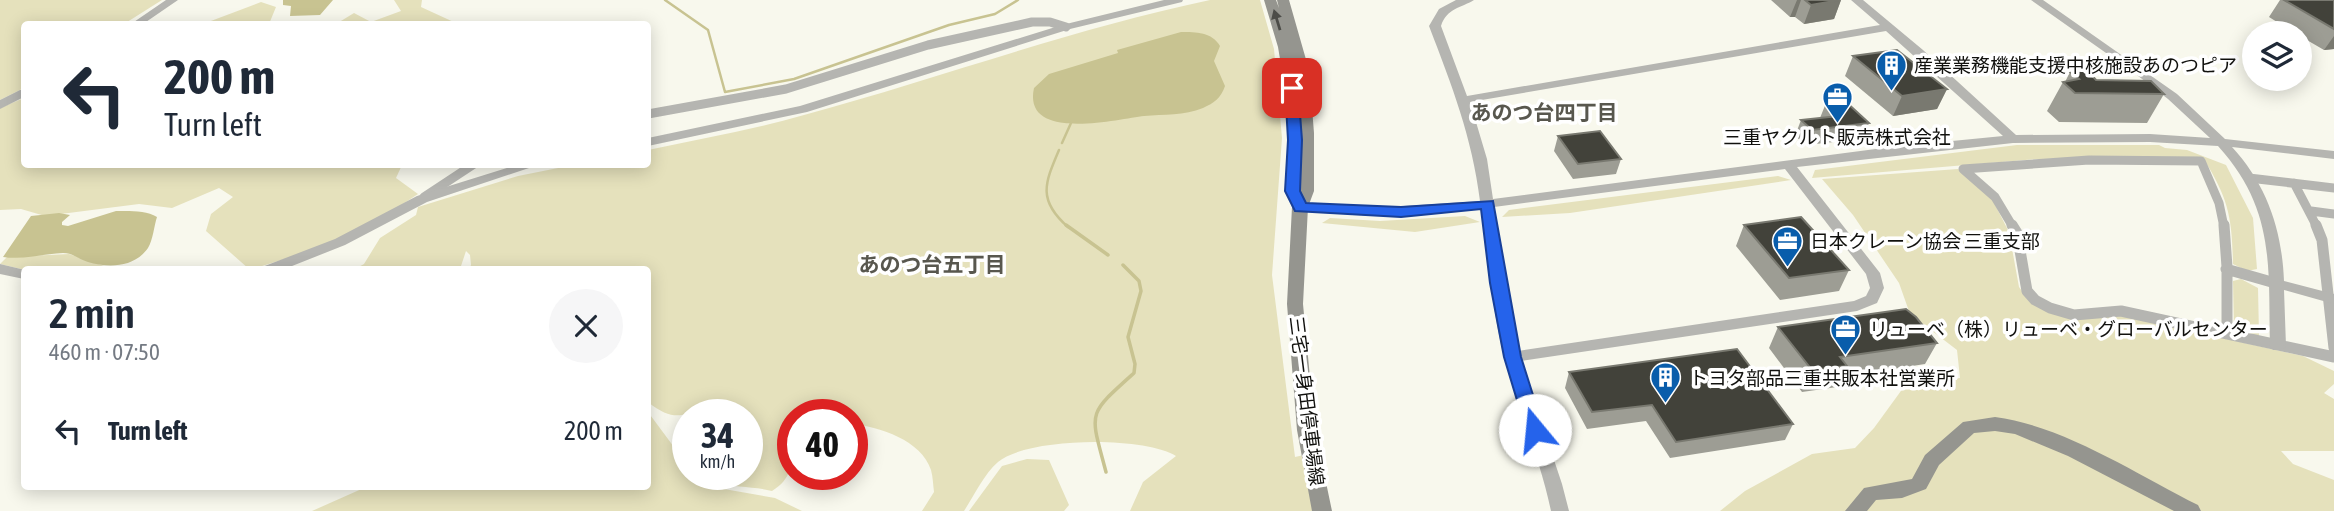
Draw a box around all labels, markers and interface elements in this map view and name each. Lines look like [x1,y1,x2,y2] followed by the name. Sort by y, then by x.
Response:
[1271,9,1281,30] one-way arrow
[2242,21,2312,91] map controls
[2242,21,2312,91] button: layers
[164,48,275,104] text: 200 m
[1874,48,1908,92] building icon: 産業業務機能支援中核施設あのつピア
[49,49,140,140] icon: left
[1914,54,2237,76] place label: 産業業務機能支援中核施設あのつピア
[1262,58,1322,118] pin
[1273,69,1311,107] icon: arrive
[1820,81,1854,125] office icon: 三重ヤクルト販売株式会社
[1471,100,1618,124] district label: あのつ台四丁目
[164,106,262,143] text: Turn left
[1723,126,1951,148] place label: 三重ヤクルト販売株式会社
[1770,224,1804,268] office icon: 日本クレーン協会 三重支部
[1810,230,2040,252] place label: 日本クレーン協会 三重支部
[859,252,1006,276] district label: あのつ台五丁目
[49,289,135,337] text: 2 min
[549,289,623,363] button: close
[1829,312,1863,356] office icon: リューベ（株）リューベ・グローバルセンター
[1286,315,1328,487] street label: 三宅一身田停車場線
[1869,318,2268,340] place label: リューベ（株）リューベ・グローバルセンター
[49,339,160,365] text: 460 m · 07:50
[1649,361,1683,405] building icon: トヨタ部品三重共販本社営業所
[1689,367,1955,389] place label: トヨタ部品三重共販本社営業所
[1498,393,1572,467] position arrow
[777,399,868,490] speed limit sign: 40
[49,412,87,450] icon: left
[701,415,734,455] text: 34
[108,416,188,446] text: Turn left
[564,416,623,446] text: 200 m
[700,451,735,472] text: km/h

